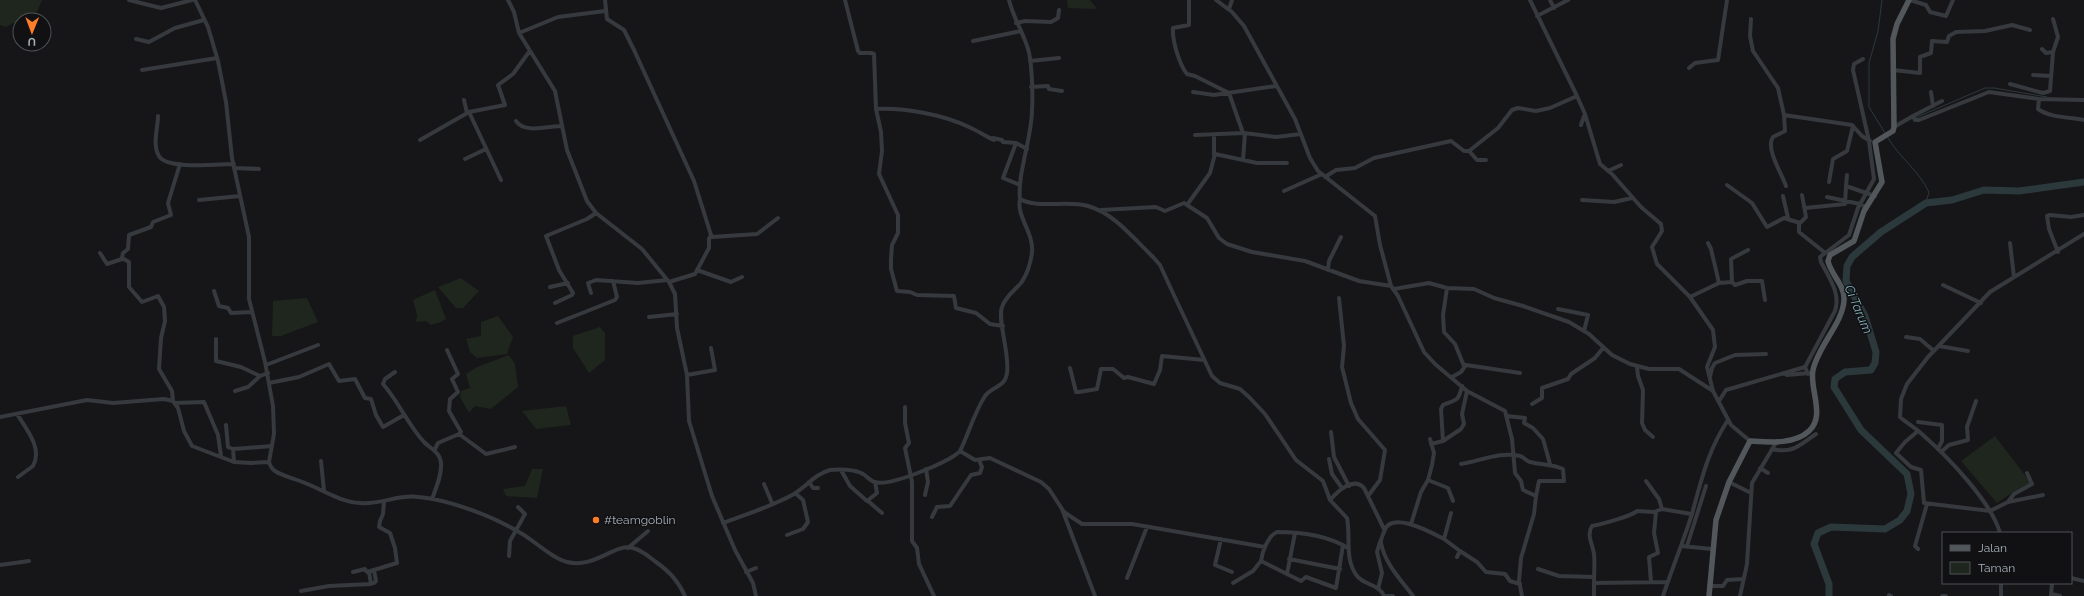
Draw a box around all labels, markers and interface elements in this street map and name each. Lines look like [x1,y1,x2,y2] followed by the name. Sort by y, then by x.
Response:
[12,12,52,52] north arrow
[28,35,36,48] text: U
[1842,283,1875,336] water label: Ci Tarum
[604,513,676,527] place label: #teamgoblin
[591,515,601,525] marker: #teamgoblin
[1942,532,2072,584] legend
[1978,541,2007,555] text: Jalan
[1978,561,2015,575] text: Taman

